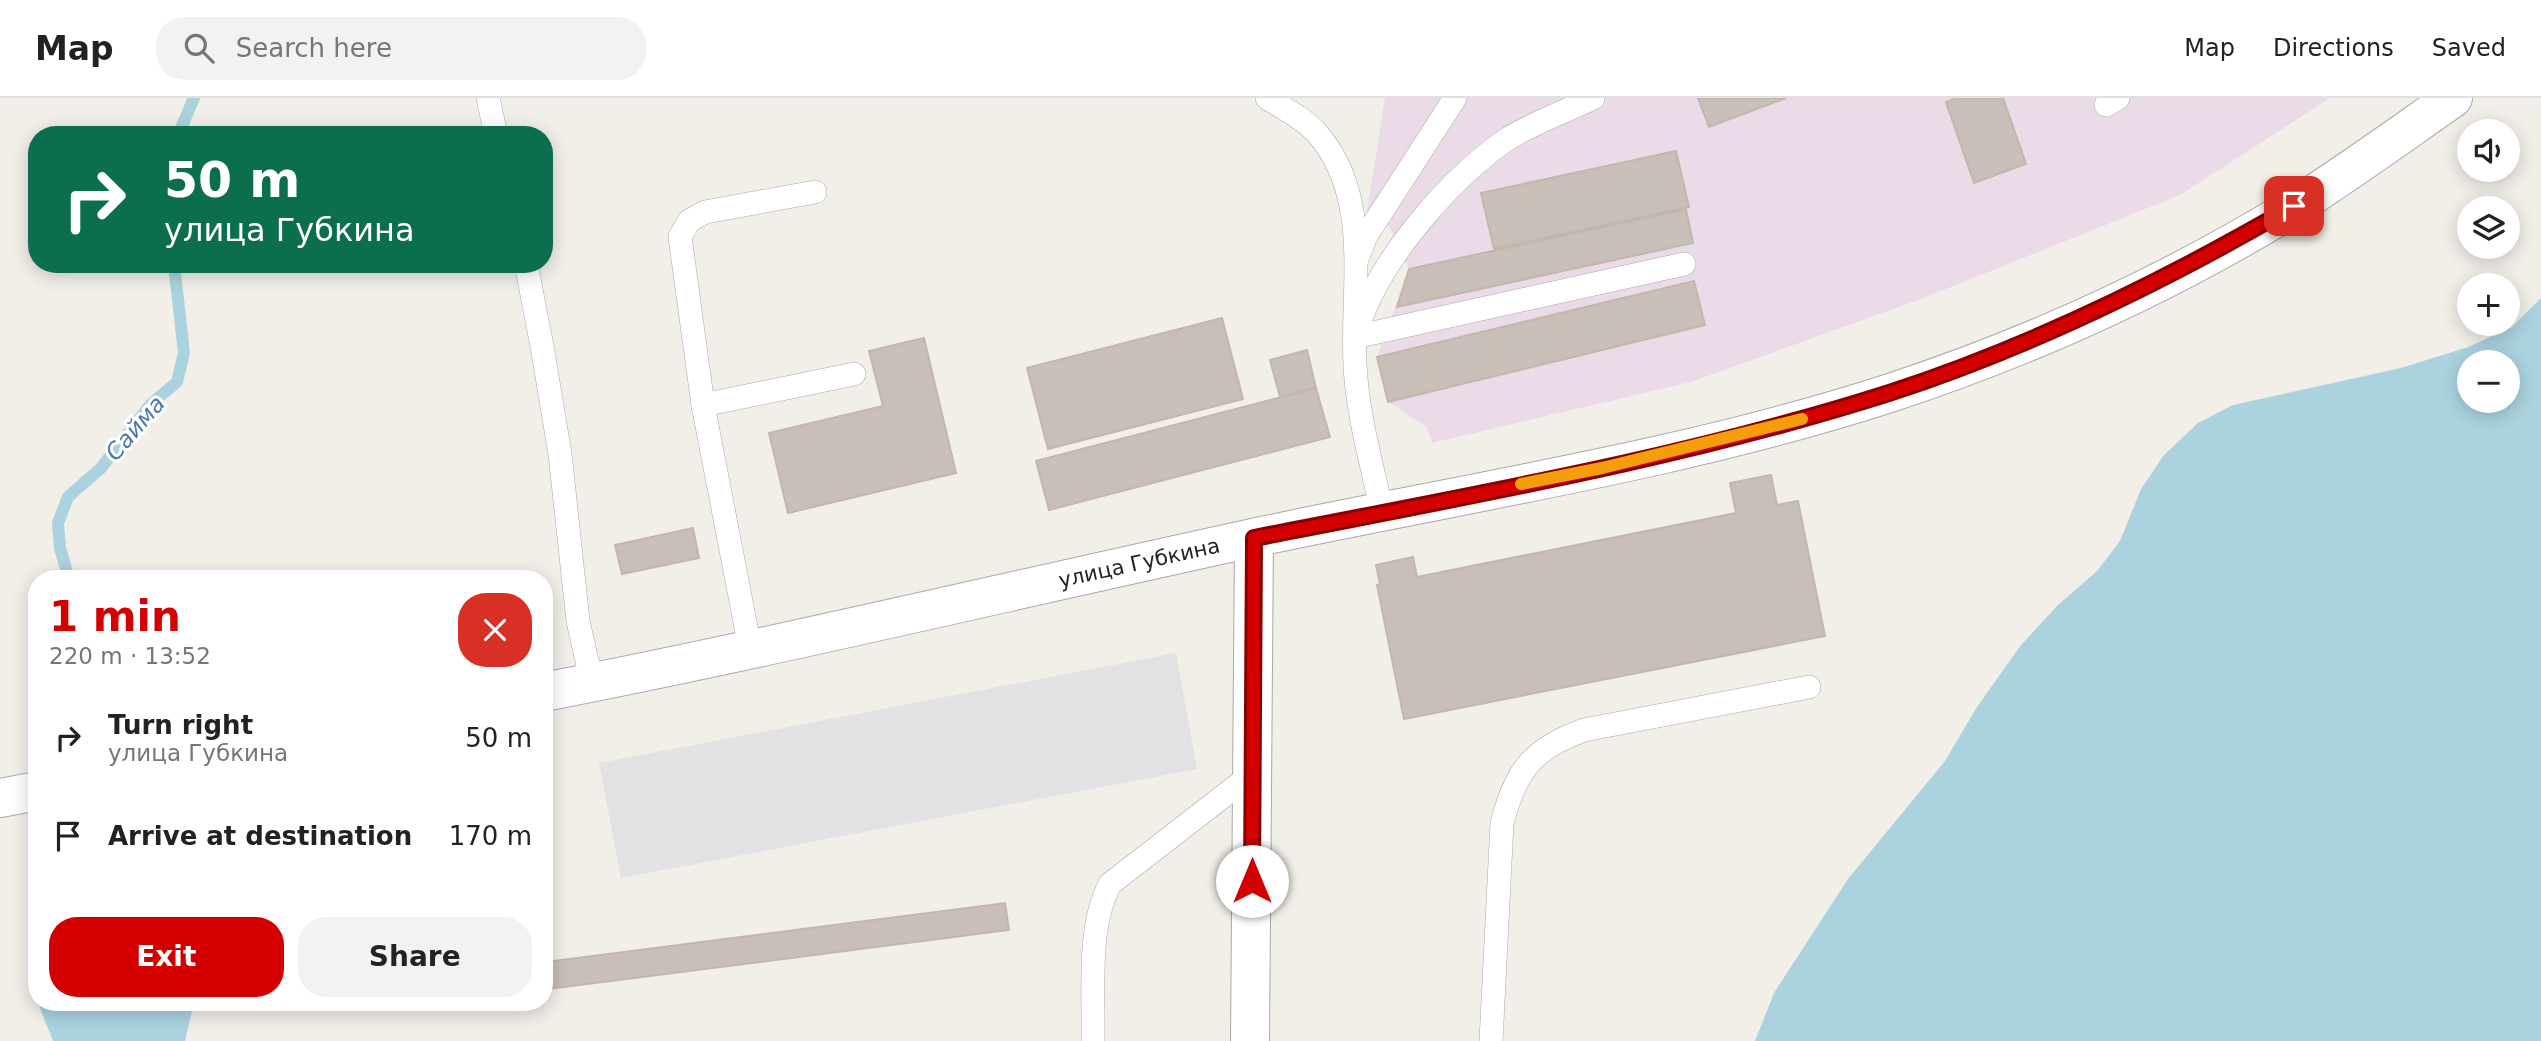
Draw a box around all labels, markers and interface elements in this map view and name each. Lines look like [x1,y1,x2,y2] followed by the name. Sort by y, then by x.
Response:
[156,17,646,80] search box
[35,29,114,68] text: Map
[180,29,218,67] icon: search
[236,33,392,63] text: Search here
[2184,34,2235,62] text: Map
[2273,34,2394,62] text: Directions
[2432,34,2506,62] text: Saved
[2457,119,2520,413] map controls
[2457,119,2520,182] button: sound
[164,152,300,209] text: 50 m
[49,154,140,245] icon: right
[2264,176,2324,236] pin
[2275,187,2313,225] icon: arrive
[2457,196,2520,259] button: layers
[164,211,415,249] text: улица Губкина
[2457,273,2520,336] button: +
[2457,350,2520,413] button: −
[100,391,170,465] water label: Сайма
[1056,533,1222,593] street label: улица Губкина
[49,592,181,641] text: 1 min
[458,593,532,667] button: close
[49,643,211,669] text: 220 m · 13:52
[108,710,253,740] text: Turn right
[49,719,87,757] icon: right
[465,723,532,753] text: 50 m
[108,740,288,766] text: улица Губкина
[49,817,87,855] icon: arrive
[108,821,412,851] text: Arrive at destination
[449,821,532,851] text: 170 m
[1215,844,1289,918] position arrow
[49,917,284,997] button: Exit
[298,917,532,997] button: Share

